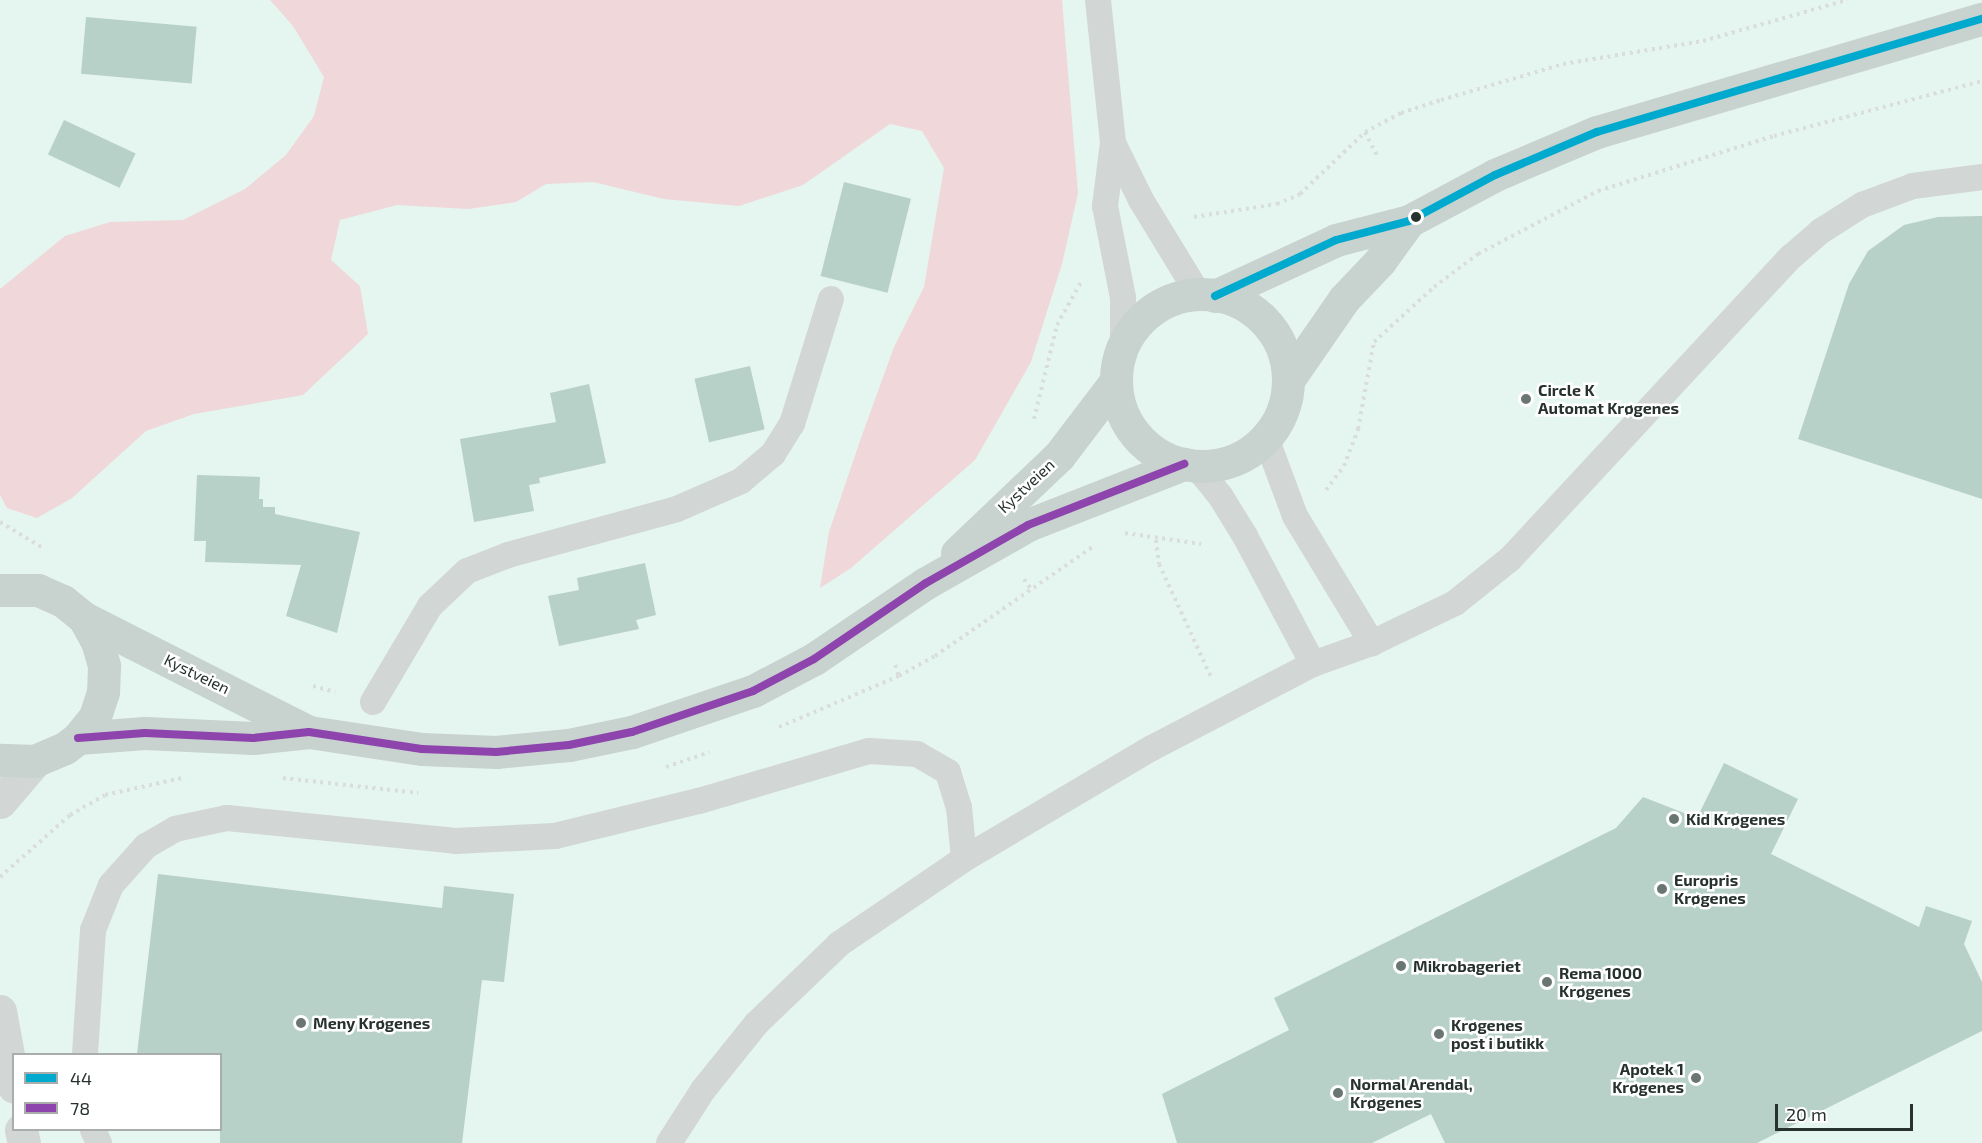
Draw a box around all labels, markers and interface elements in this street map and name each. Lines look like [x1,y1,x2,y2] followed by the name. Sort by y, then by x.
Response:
[1410,211,1422,223] unlabelled marker
[1538,380,1679,418] place label: Circle K Automat Krøgenes
[1519,392,1533,406] marker: Circle K Automat Krøgenes
[994,455,1058,517] street label: Kystveien
[161,650,233,698] street label: Kystveien
[1686,809,1785,829] place label: Kid Krøgenes
[1667,812,1681,826] marker: Kid Krøgenes
[1674,870,1746,908] place label: Europris Krøgenes
[1655,882,1669,896] marker: Europris Krøgenes
[1413,956,1521,976] place label: Mikrobageriet
[1394,959,1408,973] marker: Mikrobageriet
[1559,963,1642,1001] place label: Rema 1000 Krøgenes
[1540,975,1554,989] marker: Rema 1000 Krøgenes
[313,1013,431,1033] place label: Meny Krøgenes
[1451,1015,1544,1053] place label: Krøgenes post i butikk
[294,1016,308,1030] marker: Meny Krøgenes
[1432,1027,1446,1041] marker: Krøgenes post i butikk
[12,1053,222,1131] legend
[1612,1059,1684,1097] place label: Apotek 1 Krøgenes
[70,1067,92,1089] text: 44
[1689,1071,1703,1085] marker: Apotek 1 Krøgenes
[1350,1074,1473,1112] place label: Normal Arendal, Krøgenes
[1331,1086,1345,1100] marker: Normal Arendal, Krøgenes
[1778,1092,1916,1130] scale bar
[70,1097,90,1119] text: 78
[1786,1103,1827,1125] text: 20 m

